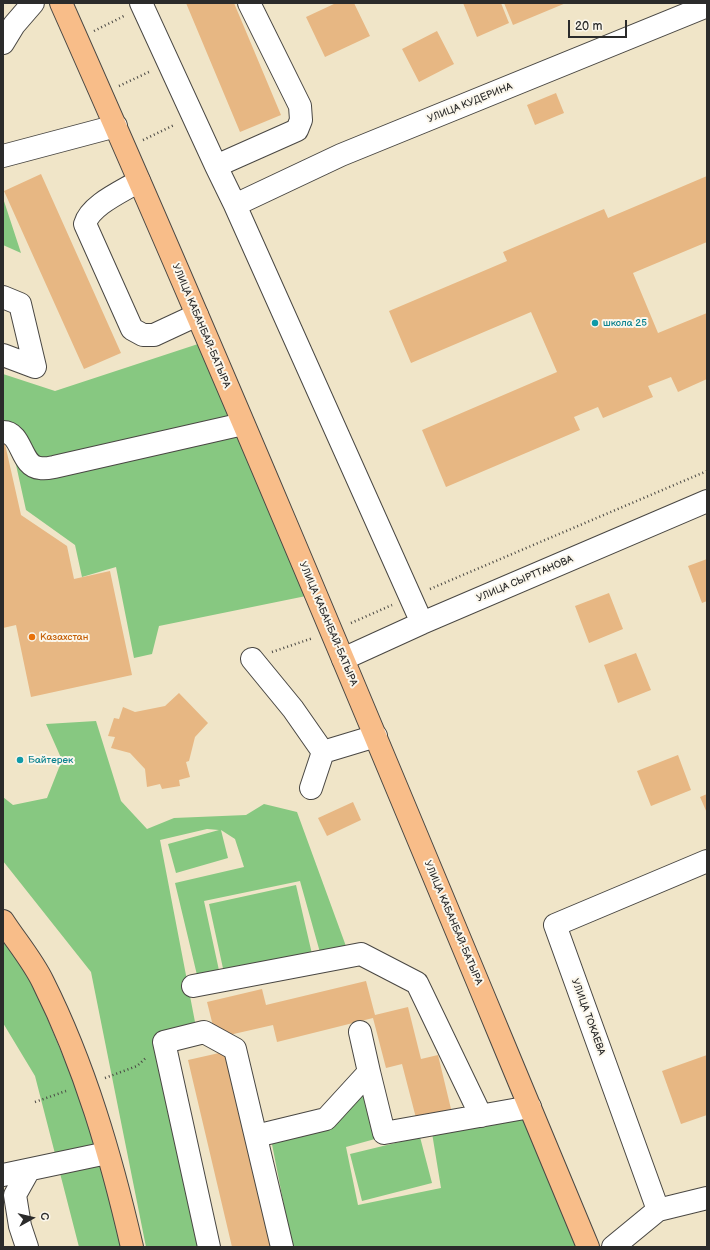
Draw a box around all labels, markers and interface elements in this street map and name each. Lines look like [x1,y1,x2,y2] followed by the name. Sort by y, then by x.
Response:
[570,12,629,38] scale bar
[575,19,602,34] text: 20 m
[426,80,514,126] street label: УЛИЦА КУДЕРИНА
[169,262,233,390] street label: УЛИЦА КАБАНБАЙ-БАТЫРА
[603,317,647,329] place label: школа 25
[590,318,600,328] marker: школа 25
[475,553,575,605] street label: УЛИЦА СЫРТТАНОВА
[296,560,360,688] street label: УЛИЦА КАБАНБАЙ-БАТЫРА
[40,631,88,643] place label: Казахстан
[27,632,37,642] marker: Казахстан
[28,754,73,766] place label: Байтерек
[15,755,25,765] marker: Байтерек
[421,859,485,987] street label: УЛИЦА КАБАНБАЙ-БАТЫРА
[569,977,607,1057] street label: УЛИЦА ТОКАЕВА
[12,1198,52,1238] north arrow
[37,1212,51,1221] text: С

